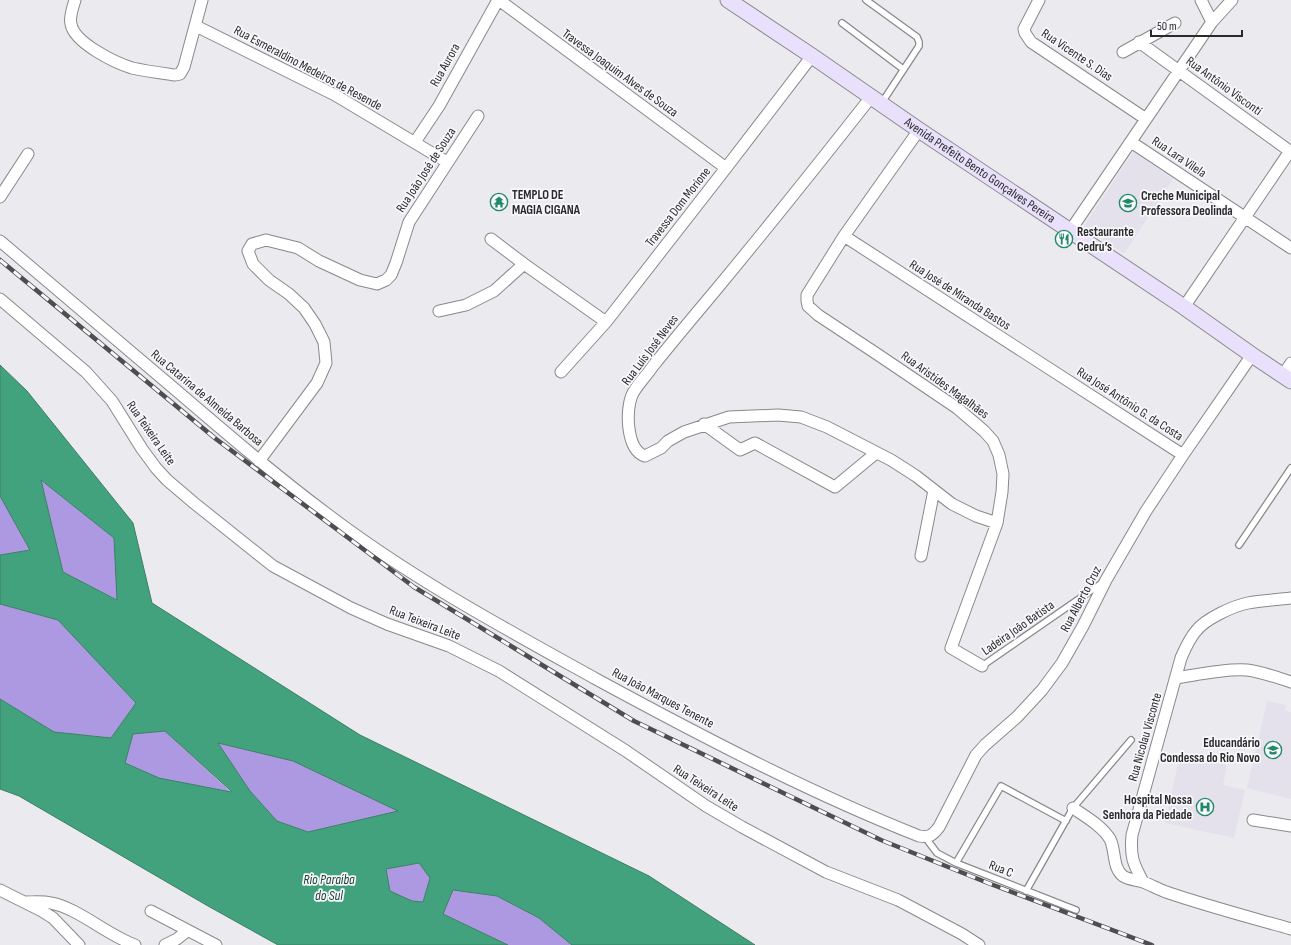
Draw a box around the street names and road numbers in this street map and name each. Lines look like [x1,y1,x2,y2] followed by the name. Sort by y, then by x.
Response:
[231,22,385,114] street label: Rua Esmeraldino Medeiros de Resende
[559,25,681,121] street label: Travessa Joaquim Alves de Souza
[1038,25,1116,85] street label: Rua Vicente S. Dias
[427,41,463,89] street label: Rua Aurora
[1183,53,1265,119] street label: Rua Antônio Visconti
[900,114,1058,227] street label: Avenida Prefeito Bento Gonçalves Pereira
[393,125,459,215] street label: Rua João José de Souza
[1149,133,1209,181] street label: Rua Lara Vilela
[642,164,714,250] street label: Travessa Dom Morione
[906,256,1014,334] street label: Rua José de Miranda Bastos
[618,311,682,389] street label: Rua Luís José Neves
[148,346,266,450] street label: Rua Catarina de Almeida Barbosa
[898,348,992,422] street label: Rua Aristides Magalhães
[1074,364,1186,444] street label: Rua José Antônio G. da Costa
[123,398,179,468] street label: Rua Teixeira Leite
[1057,563,1105,635] street label: Rua Alberto Cruz
[979,597,1057,659] street label: Ladeira João Batista
[387,602,463,644] street label: Rua Teixeira Leite
[609,664,717,732] street label: Rua João Marques Tenente
[1125,691,1165,783] street label: Rua Nicolau Visconte
[670,761,742,815] street label: Rua Teixeira Leite
[986,857,1016,881] street label: Rua C

